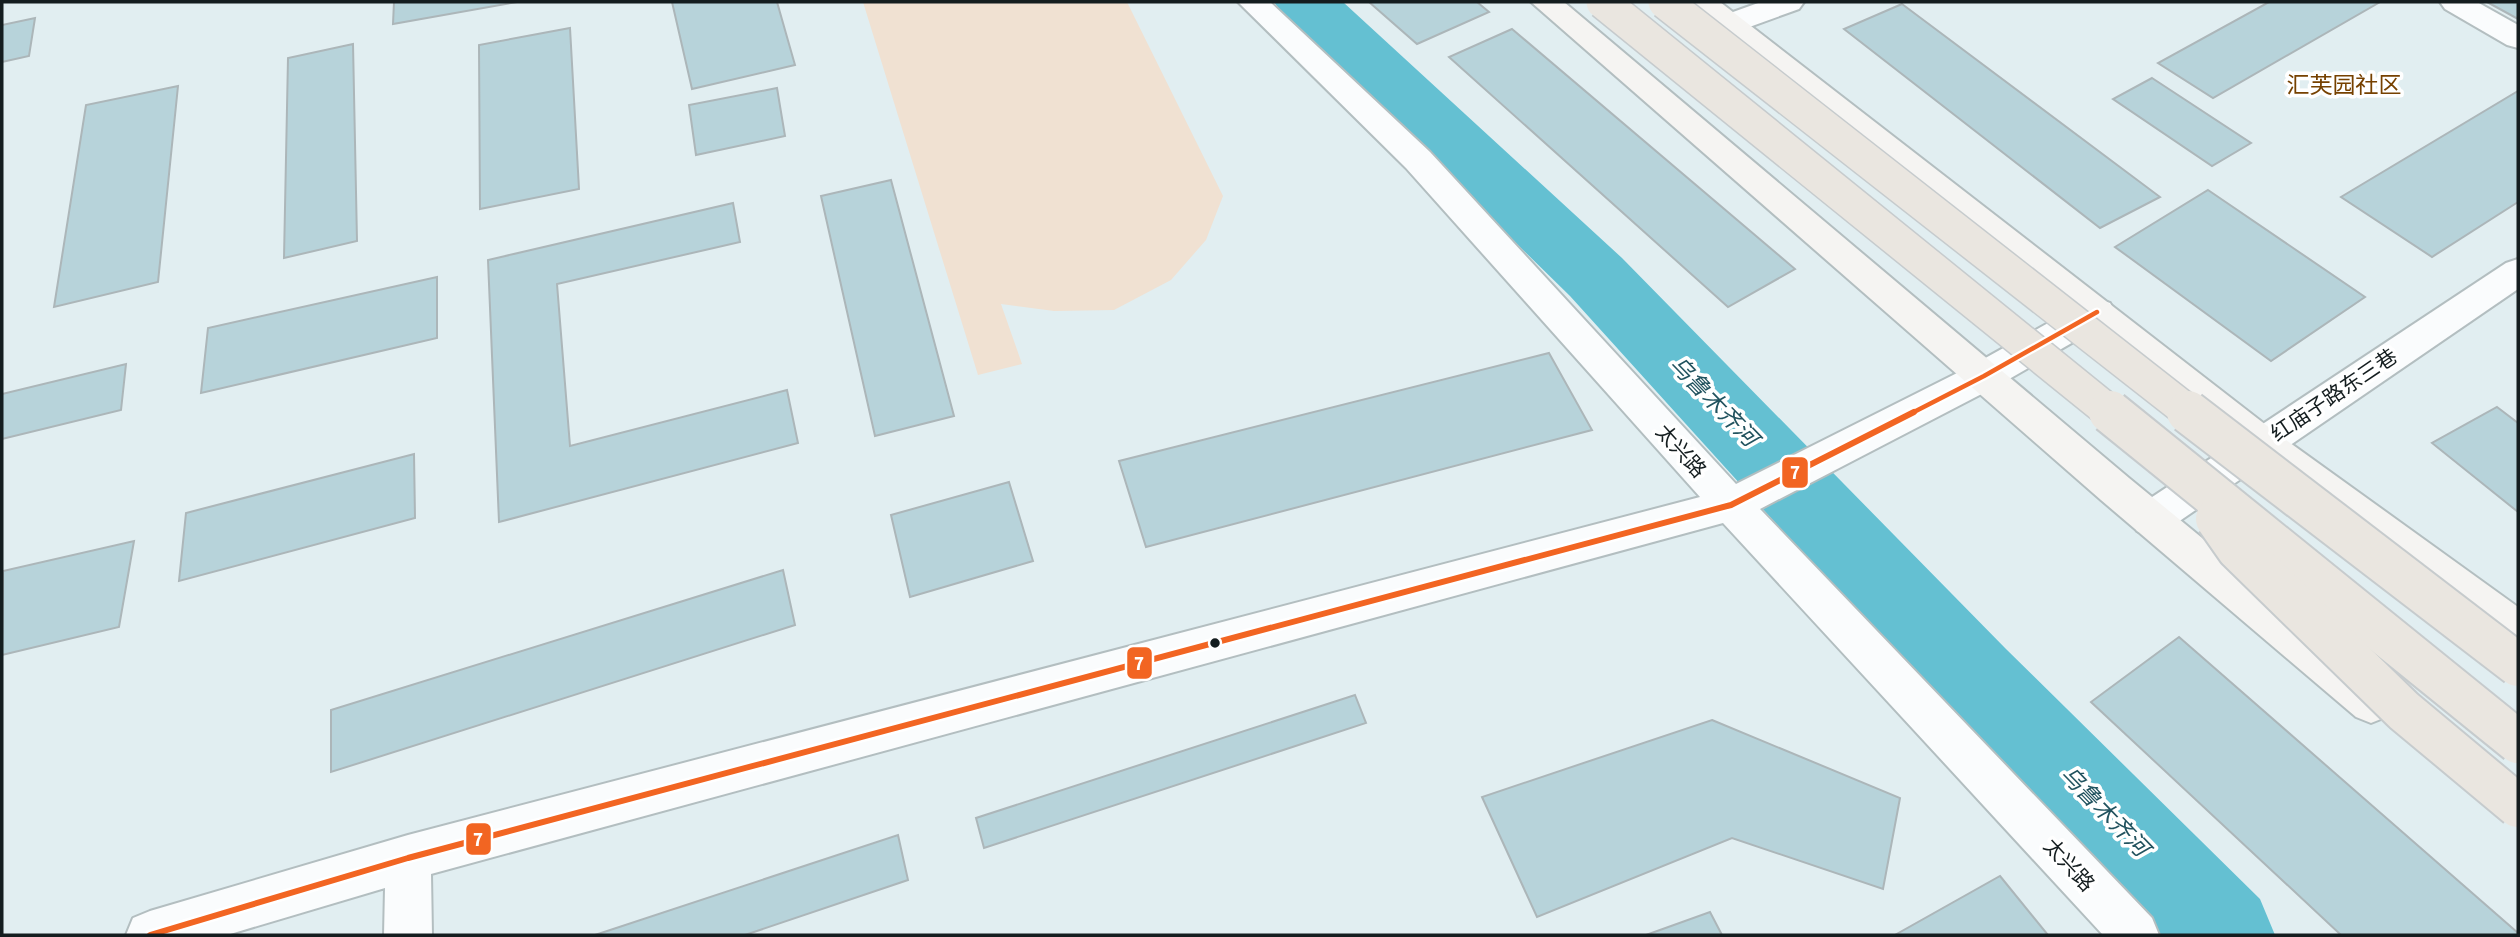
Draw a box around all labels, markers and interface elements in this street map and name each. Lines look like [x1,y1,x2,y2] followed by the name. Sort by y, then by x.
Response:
[2287,69,2402,102] district label: 汇芙园社区
[2265,341,2403,449] street label: 红庙子路东三巷
[1662,349,1768,457] water label: 乌鲁木齐河
[1649,418,1713,484] street label: 太兴路
[1781,456,1809,489] line badge: 7
[1790,460,1800,487] text: 7
[1208,636,1222,650] unlabelled marker
[1126,646,1153,680] line badge: 7
[1134,651,1144,678] text: 7
[2053,759,2159,867] water label: 乌鲁木齐河
[465,822,492,856] line badge: 7
[473,827,483,854] text: 7
[2037,832,2101,898] street label: 太兴路

